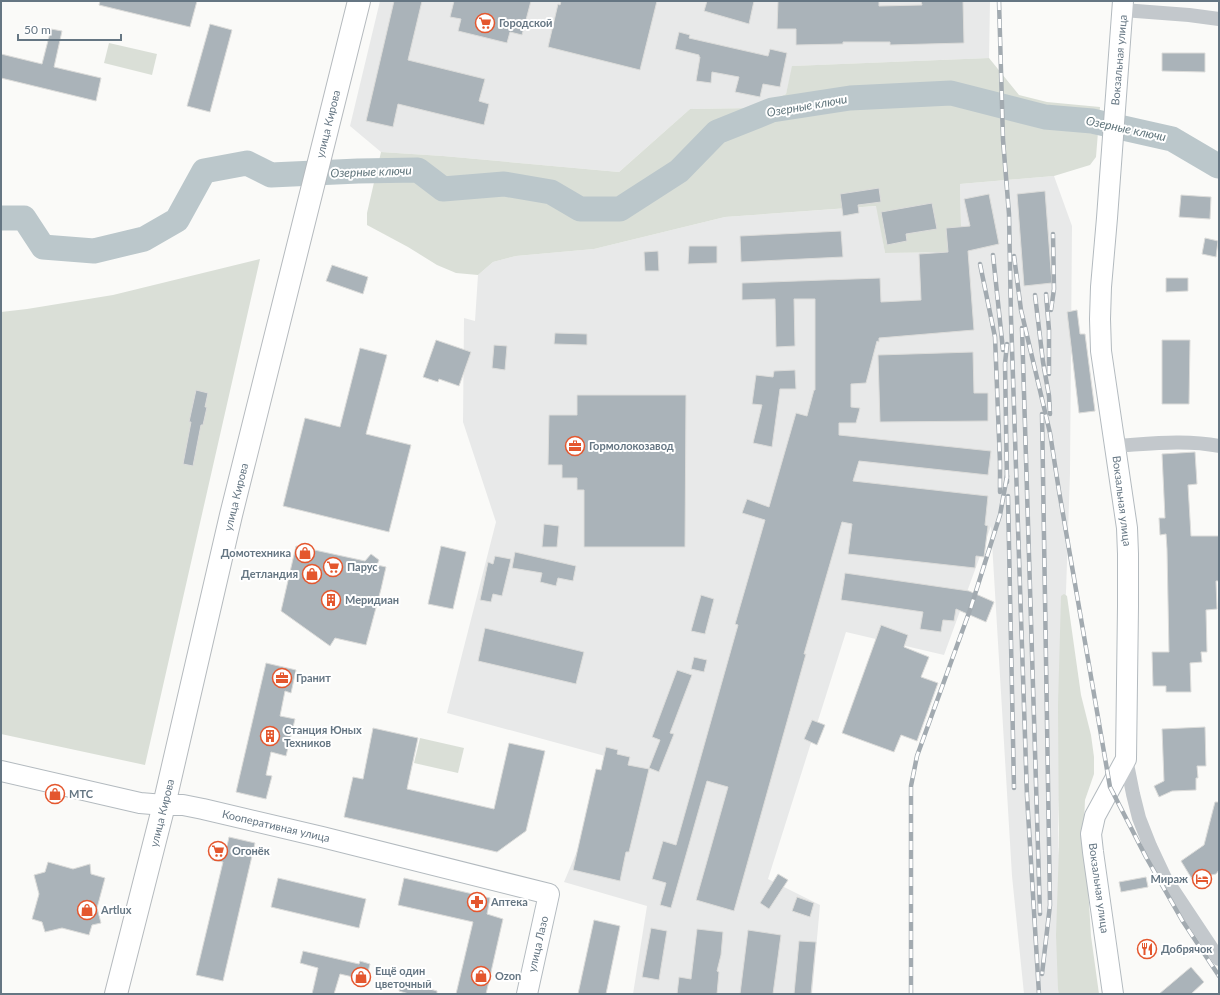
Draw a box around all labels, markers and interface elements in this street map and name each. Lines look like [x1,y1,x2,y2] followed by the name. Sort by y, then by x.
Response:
[474,12,496,34] supermarket icon: Городской
[1108,14,1129,106] street label: Вокзальная улица
[18,16,121,42] scale bar
[499,16,552,29] place label: Городской
[24,22,51,37] text: 50 m
[313,88,342,159] street label: улица Кирова
[765,91,848,120] water label: Озерные ключи
[1085,113,1168,144] water label: Озерные ключи
[330,163,412,180] water label: Озерные ключи
[564,435,586,457] office icon: Гормолокозавод
[589,439,674,452] place label: Гормолокозавод
[1110,455,1134,547] street label: Вокзальная улица
[221,461,250,532] street label: улица Кирова
[294,542,316,564] shop icon: Домотехника
[221,546,291,559] place label: Домотехника
[322,556,344,578] supermarket icon: Парус
[347,560,378,573] place label: Парус
[301,563,323,585] shop icon: Детландия
[241,567,298,580] place label: Детландия
[320,589,342,611] building icon: Меридиан
[345,593,399,606] place label: Меридиан
[271,667,293,689] office icon: Гранит
[296,671,331,684] place label: Гранит
[284,723,362,749] place label: Станция Юных Техников
[259,725,281,747] building icon: Станция Юных Техников
[147,777,176,848] street label: улица Кирова
[44,783,66,805] shop icon: МТС
[69,787,94,800] place label: МТС
[221,807,331,844] street label: Кооперативная улица
[207,840,229,862] supermarket icon: Огонёк
[1087,842,1112,934] street label: Вокзальная улица
[232,844,270,857] place label: Огонёк
[1191,868,1213,890] hotel icon: Мираж
[1150,872,1188,885] place label: Мираж
[466,891,488,913] pharmacy icon: Аптека
[490,895,528,908] place label: Аптека
[76,899,98,921] shop icon: Artlux
[100,903,132,916] place label: Artlux
[525,914,550,973] street label: улица Лазо
[1136,938,1158,960] restaurant icon: Добрячок
[1161,942,1212,955] place label: Добрячок
[375,964,432,990] place label: Ещё один цветочный
[470,965,492,987] shop icon: Ozon
[350,966,372,988] shop icon: Ещё один цветочный
[495,969,521,982] place label: Ozon

